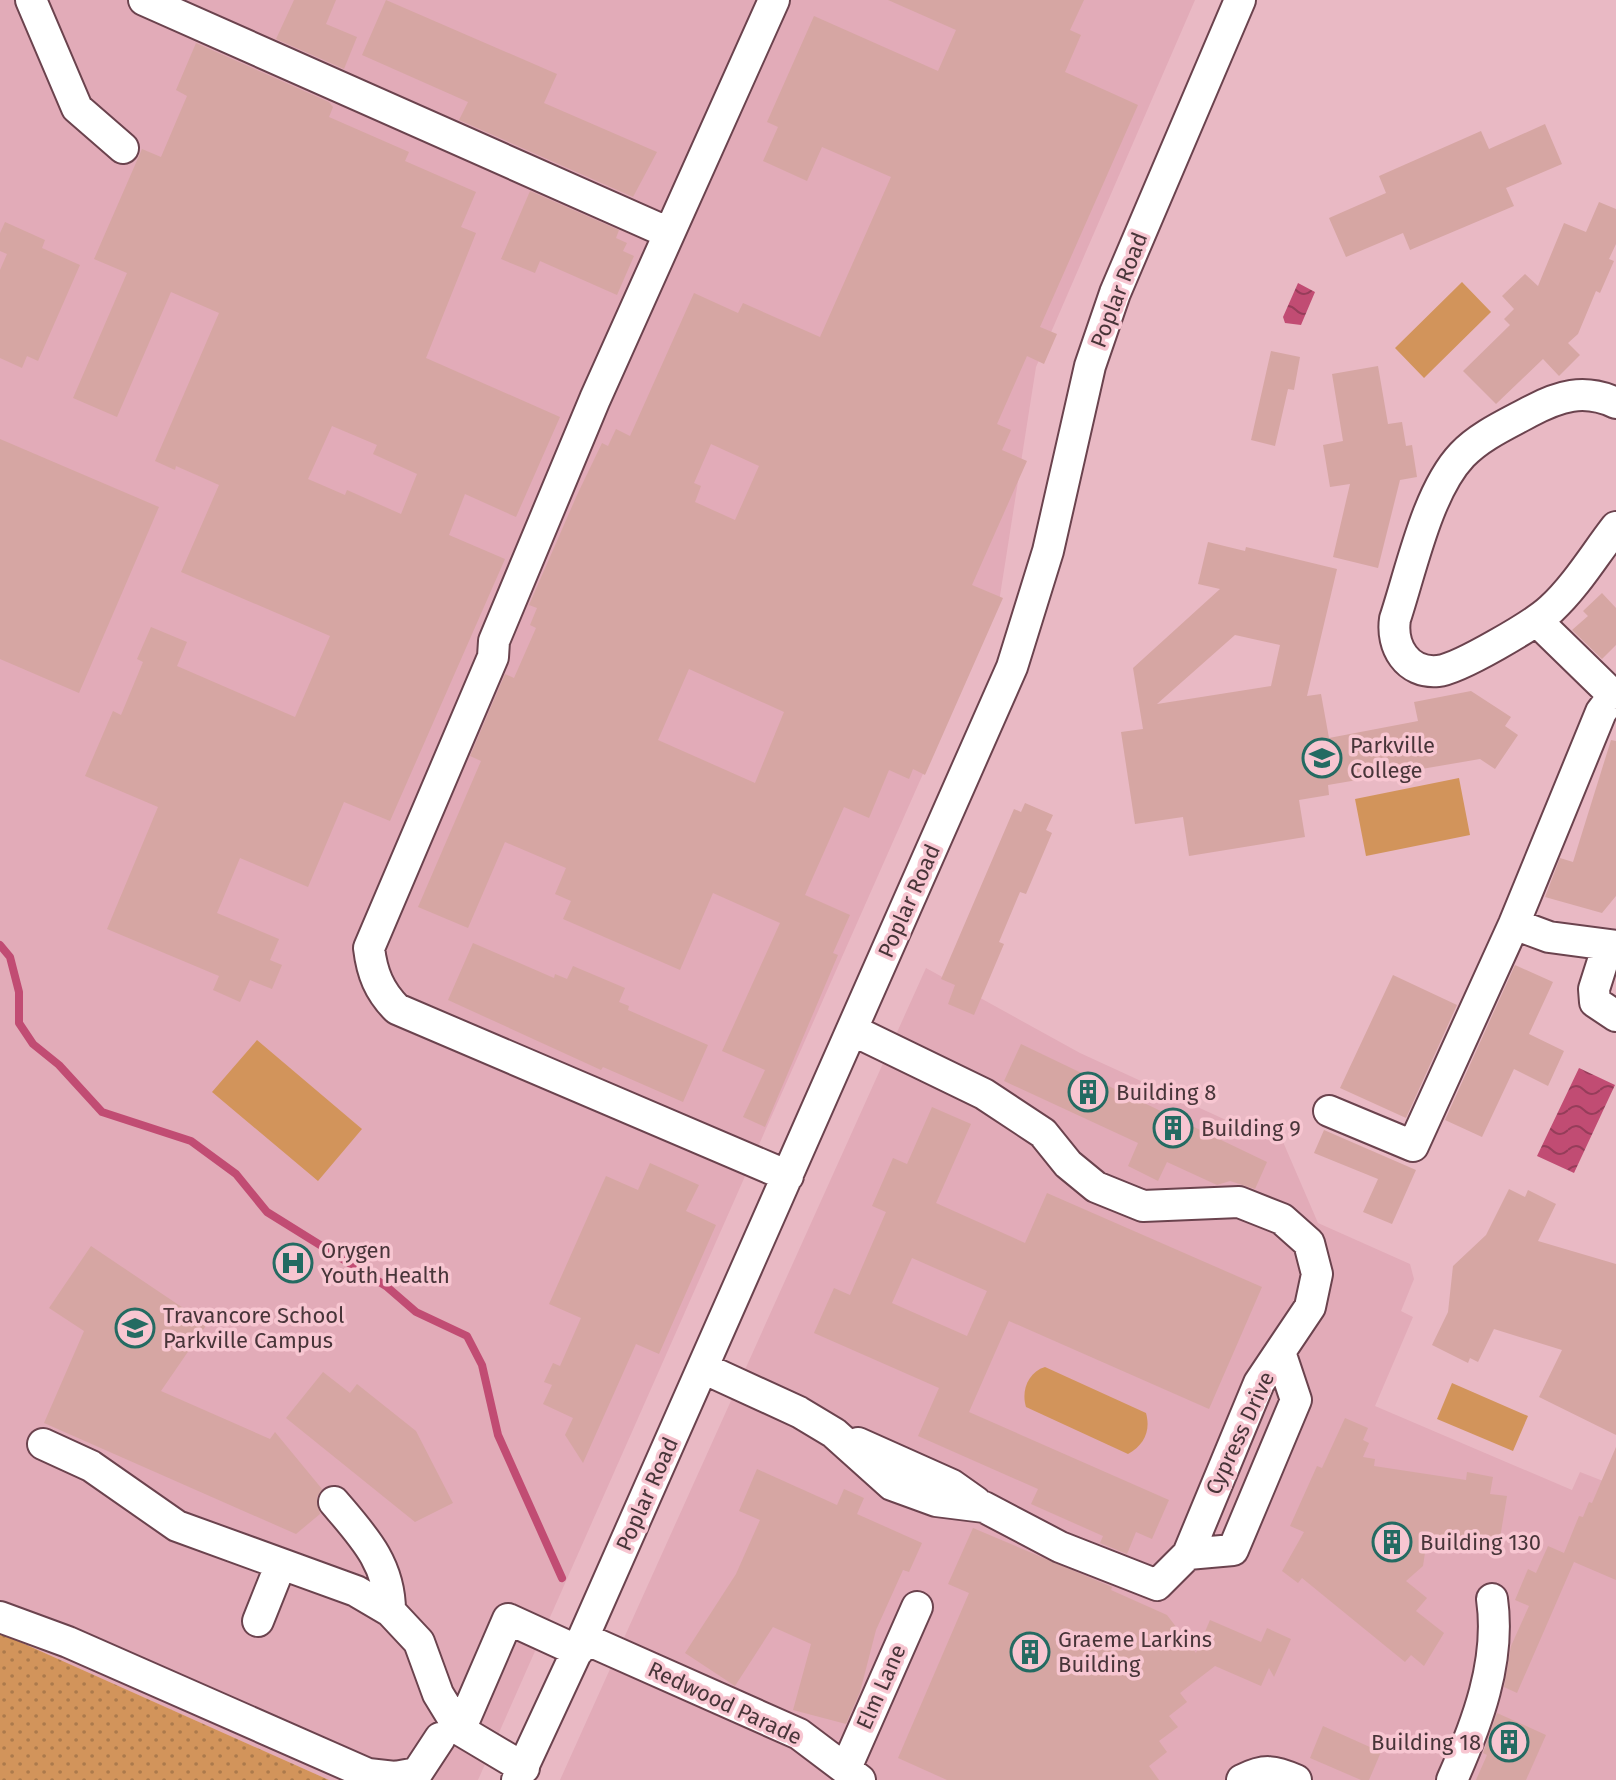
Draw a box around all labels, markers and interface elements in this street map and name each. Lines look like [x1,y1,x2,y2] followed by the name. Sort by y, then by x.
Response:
[1085,228,1153,352] street label: Poplar Road
[1350,732,1435,784] place label: Parkville College
[1301,737,1343,779] school or university icon: Parkville College
[872,840,946,962] street label: Poplar Road
[1067,1071,1109,1113] building icon: Building 8
[1116,1079,1216,1106] place label: Building 8
[1152,1107,1194,1149] building icon: Building 9
[1201,1115,1301,1142] place label: Building 9
[321,1237,450,1289] place label: Orygen Youth Health
[272,1242,314,1284] hospital icon: Orygen Youth Health
[163,1302,345,1354] place label: Travancore School Parkville Campus
[114,1307,156,1349] school or university icon: Travancore School Parkville Campus
[1200,1367,1280,1499] street label: Cypress Drive
[610,1433,684,1555] street label: Poplar Road
[1371,1521,1413,1563] building icon: Building 130
[1420,1529,1541,1556] place label: Building 130
[1058,1626,1212,1678] place label: Graeme Larkins Building
[1009,1631,1051,1673] building icon: Graeme Larkins Building
[850,1640,912,1734] street label: Elm Lane
[644,1655,806,1751] street label: Redwood Parade
[1488,1721,1530,1763] building icon: Building 18
[1371,1729,1481,1756] place label: Building 18

